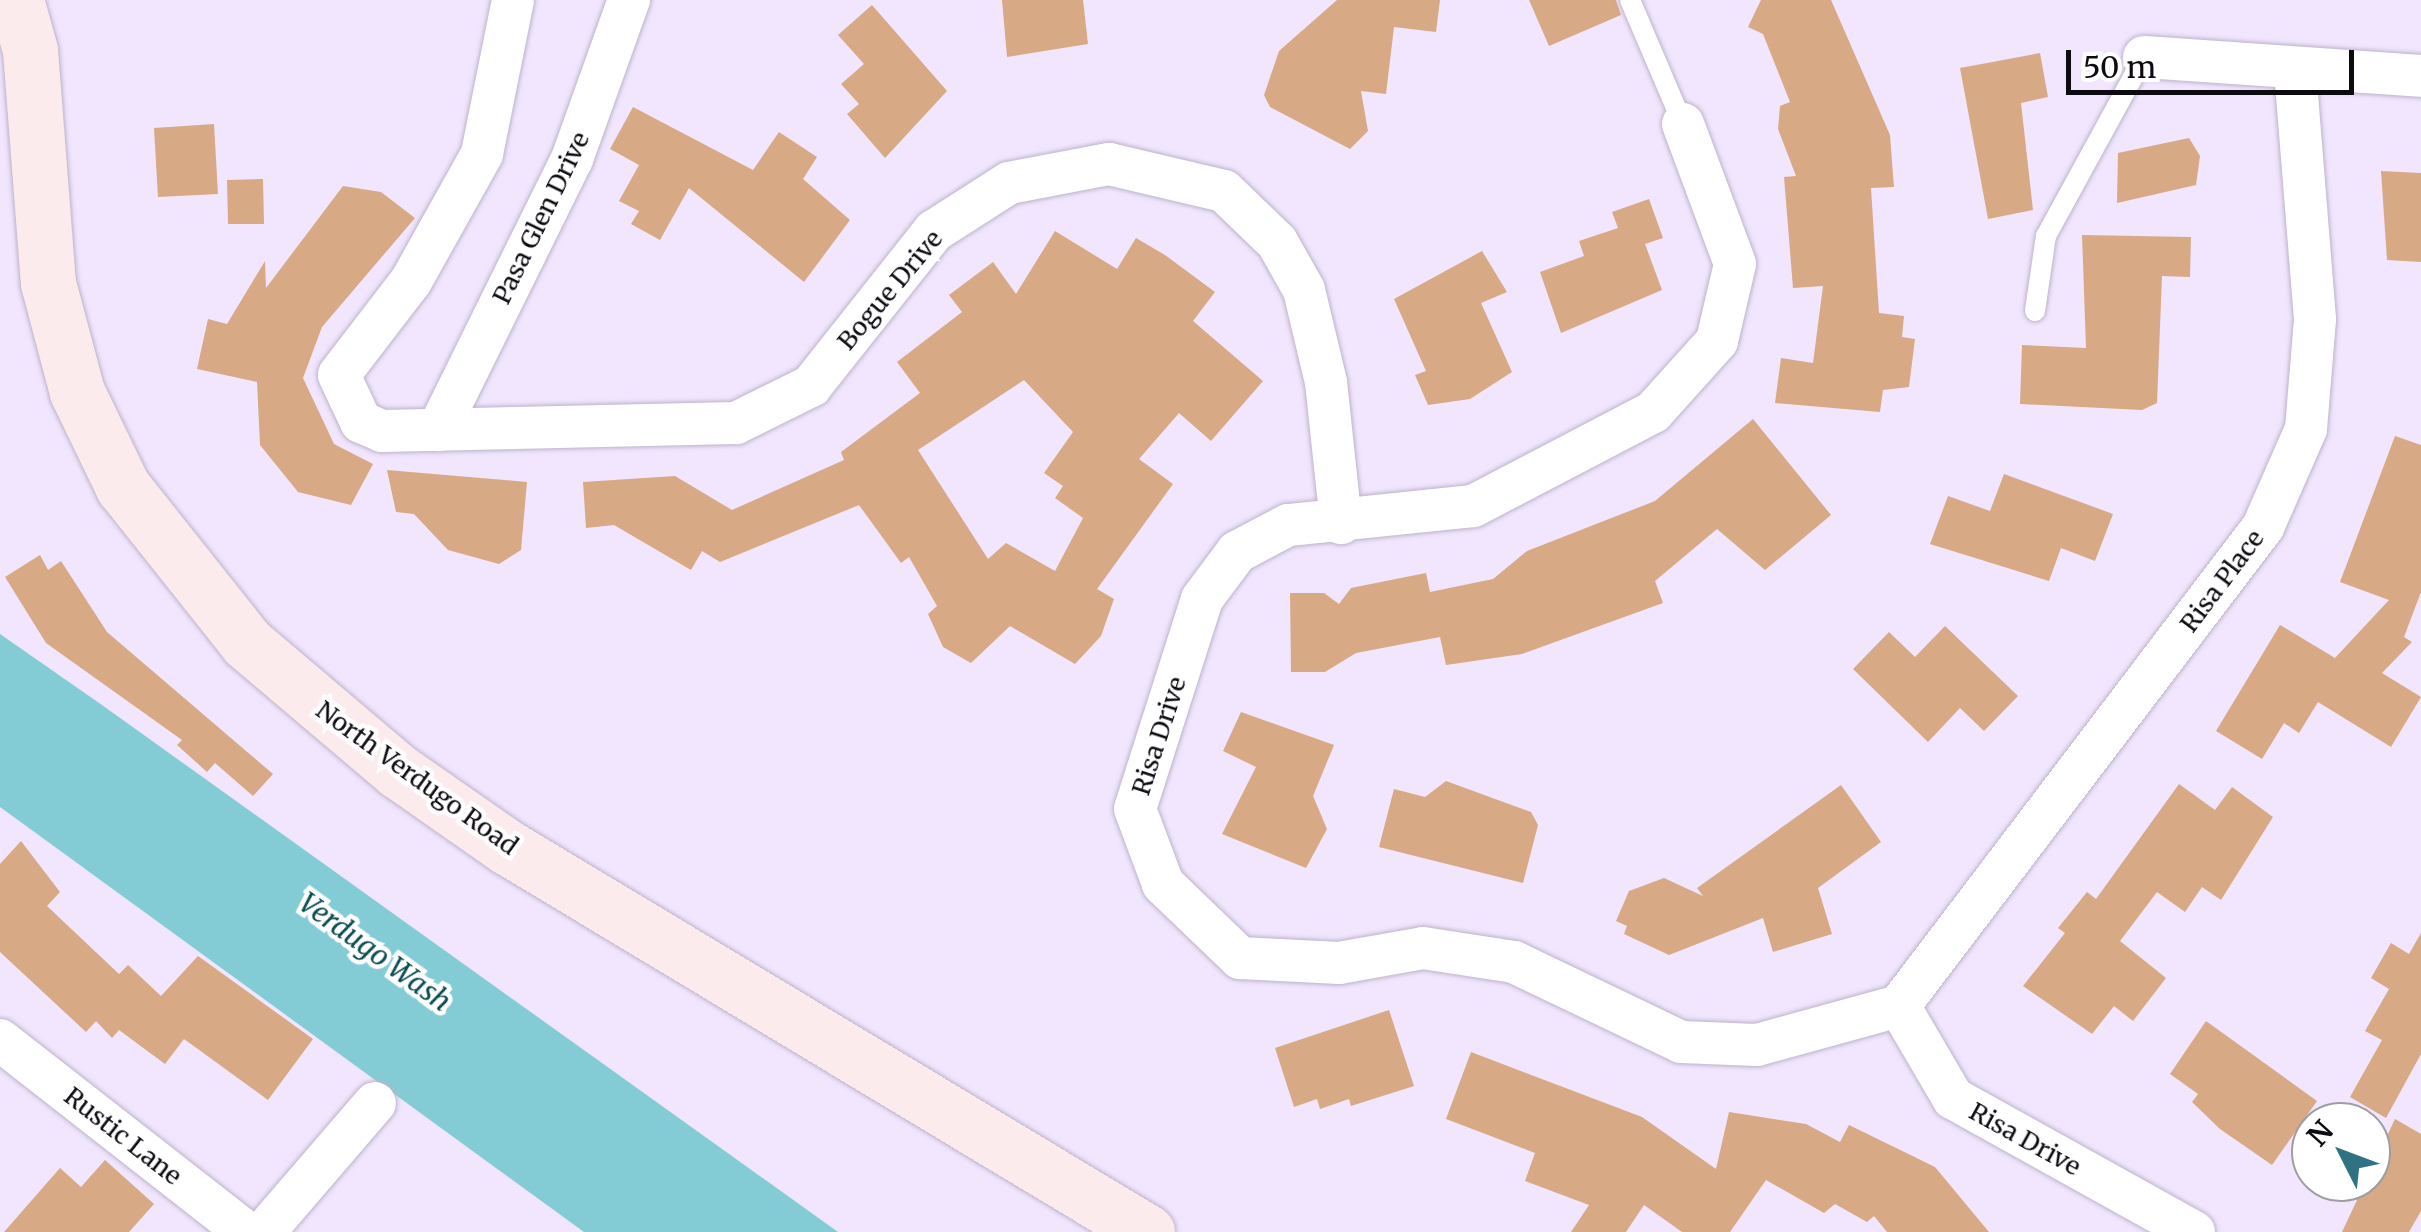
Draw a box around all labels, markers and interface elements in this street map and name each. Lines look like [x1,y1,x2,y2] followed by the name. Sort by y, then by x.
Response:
[2071,30,2358,92] scale bar
[2083,48,2156,86] text: 50 m
[486,127,596,309] street label: Pasa Glen Drive
[831,224,949,356] street label: Bogue Drive
[2174,524,2270,638] street label: Risa Place
[1126,673,1192,799] street label: Risa Drive
[310,695,524,861] street label: North Verdugo Road
[293,886,457,1018] water label: Verdugo Wash
[58,1081,188,1191] street label: Rustic Lane
[1964,1096,2086,1182] street label: Risa Drive
[2291,1102,2391,1202] north arrow
[2299,1113,2341,1154] text: N

